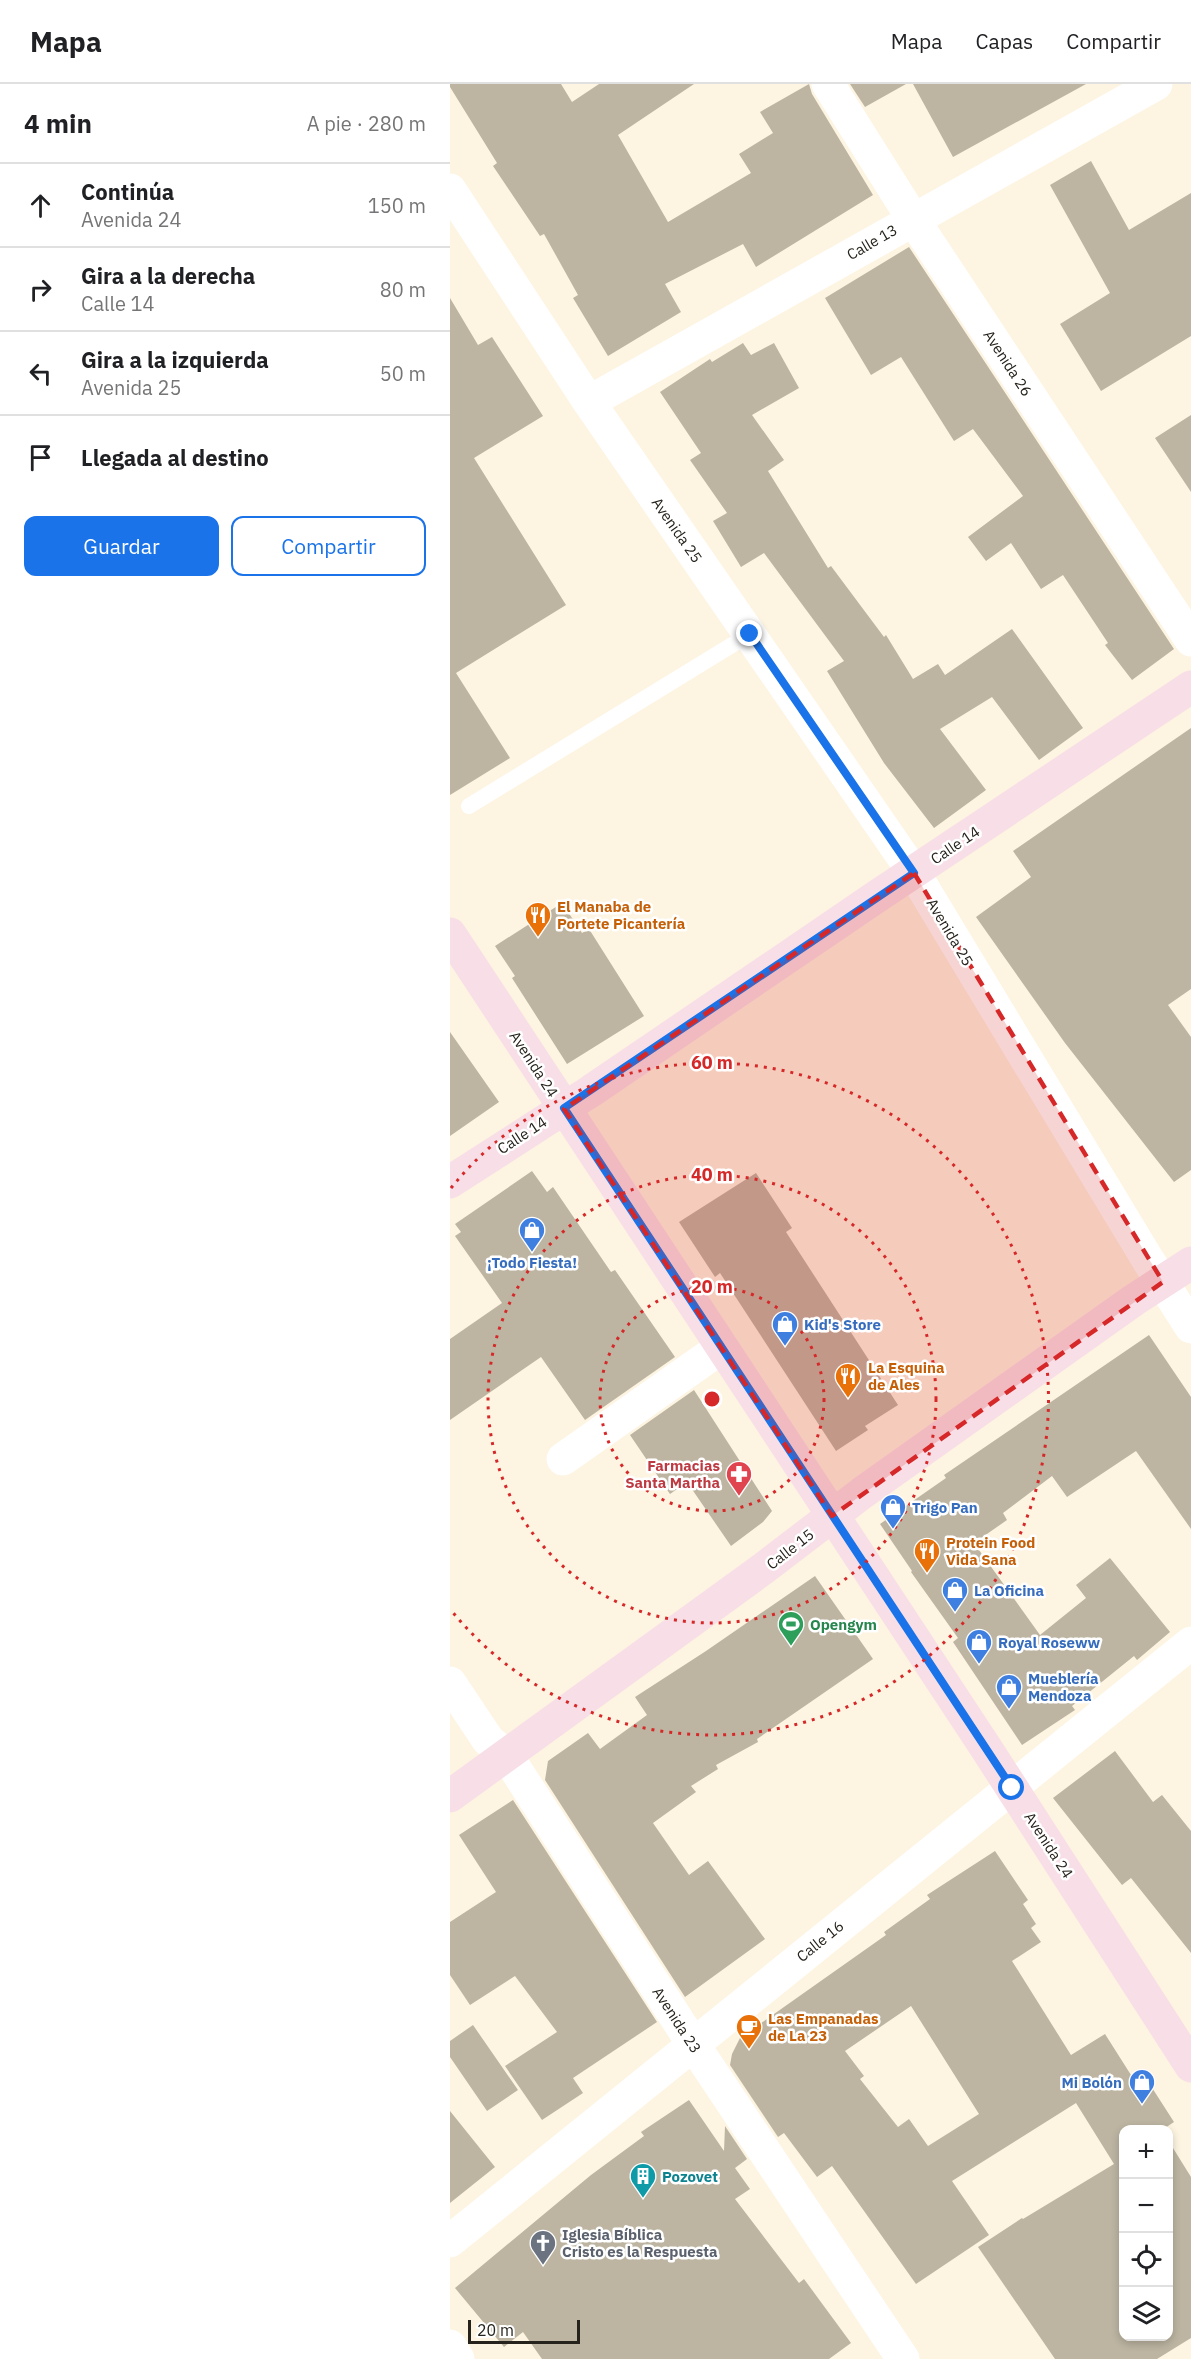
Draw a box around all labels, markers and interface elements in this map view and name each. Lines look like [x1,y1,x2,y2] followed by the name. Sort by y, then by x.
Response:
[30,23,102,60] text: Mapa
[891,27,942,55] text: Mapa
[975,27,1033,55] text: Capas
[1066,27,1161,55] text: Compartir
[24,106,92,140] text: 4 min
[307,110,426,137] text: A pie · 280 m
[81,177,174,206] text: Continúa
[24,189,57,222] icon: ahead
[368,192,426,219] text: 150 m
[81,206,181,233] text: Avenida 24
[843,220,901,264] street label: Calle 13
[81,261,255,290] text: Gira a la derecha
[24,273,57,306] icon: right
[380,276,426,303] text: 80 m
[81,290,155,317] text: Calle 14
[980,326,1036,400] street label: Avenida 26
[81,345,269,374] text: Gira a la izquierda
[24,357,57,390] icon: left
[380,360,426,387] text: 50 m
[81,374,181,401] text: Avenida 25
[24,441,57,474] icon: arrive
[81,443,269,472] text: Llegada al destino
[648,494,706,566] street label: Avenida 25
[24,516,219,576] button: Guardar
[231,516,426,576] button: Compartir
[736,620,762,646] route end
[927,822,983,868] street label: Calle 14
[922,895,978,969] street label: Avenida 25
[557,897,686,933] place label: El Manaba de Portete Picantería
[523,900,553,938] restaurant icon: El Manaba de Portete Picantería
[506,1027,562,1101] street label: Avenida 24
[691,1051,733,1074] text: 60 m
[494,1112,550,1158] street label: Calle 14
[691,1163,733,1186] text: 40 m
[517,1215,547,1253] shop icon: ¡Todo Fiesta!
[487,1253,577,1272] place label: ¡Todo Fiesta!
[691,1275,733,1298] text: 20 m
[770,1309,800,1347] shop icon: Kid's Store
[804,1315,881,1334] place label: Kid's Store
[868,1358,945,1394] place label: La Esquina de Ales
[833,1361,863,1399] restaurant icon: La Esquina de Ales
[702,1389,722,1409] centre of rings
[625,1456,720,1492] place label: Farmacias Santa Martha
[724,1459,754,1497] pharmacy icon: Farmacias Santa Martha
[878,1492,908,1530] shop icon: Trigo Pan
[912,1498,978,1517] place label: Trigo Pan
[762,1525,818,1573] street label: Calle 15
[946,1533,1035,1569] place label: Protein Food Vida Sana
[912,1536,942,1574] restaurant icon: Protein Food Vida Sana
[940,1575,970,1613] shop icon: La Oficina
[974,1581,1044,1600] place label: La Oficina
[776,1609,806,1647] sports icon: Opengym
[810,1615,877,1634] place label: Opengym
[964,1627,994,1665] shop icon: Royal Roseww
[998,1633,1100,1652] place label: Royal Roseww
[1028,1669,1099,1705] place label: Mueblería Mendoza
[994,1672,1024,1710] shop icon: Mueblería Mendoza
[998,1774,1024,1800] route start
[1021,1808,1077,1882] street label: Avenida 24
[793,1916,847,1966] street label: Calle 16
[649,1983,705,2057] street label: Avenida 23
[768,2009,879,2045] place label: Las Empanadas de La 23
[734,2012,764,2050] cafe icon: Las Empanadas de La 23
[1127,2067,1157,2105] shop icon: Mi Bolón
[1061,2073,1122,2092] place label: Mi Bolón
[1119,2125,1173,2341] map controls
[1119,2125,1173,2179] button: +
[628,2161,658,2199] building icon: Pozovet
[662,2167,718,2186] place label: Pozovet
[1119,2179,1173,2233] button: −
[562,2225,718,2261] place label: Iglesia Bíblica Cristo es la Respuesta
[528,2228,558,2266] church icon: Iglesia Bíblica Cristo es la Respuesta
[1119,2233,1173,2287] button: locate
[1119,2287,1173,2341] button: layers
[468,2317,580,2344] scale bar
[477,2320,514,2340] text: 20 m

